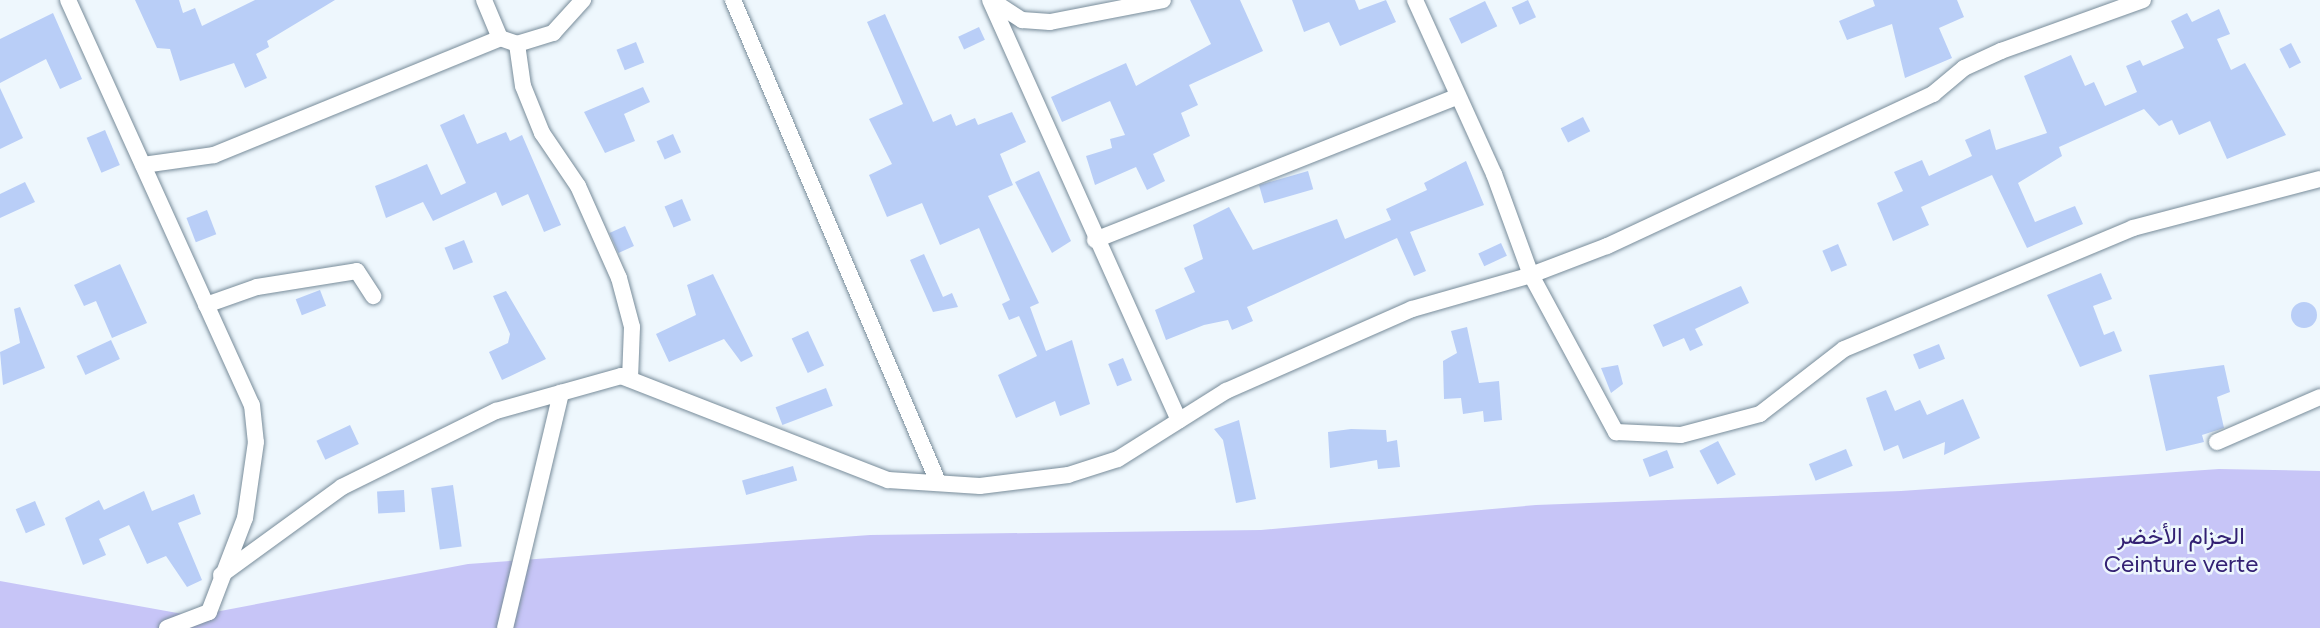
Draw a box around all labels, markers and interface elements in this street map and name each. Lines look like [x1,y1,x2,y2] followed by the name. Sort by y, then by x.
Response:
[2104,522,2258,578] park label: الحزام الأخضر Ceinture verte

